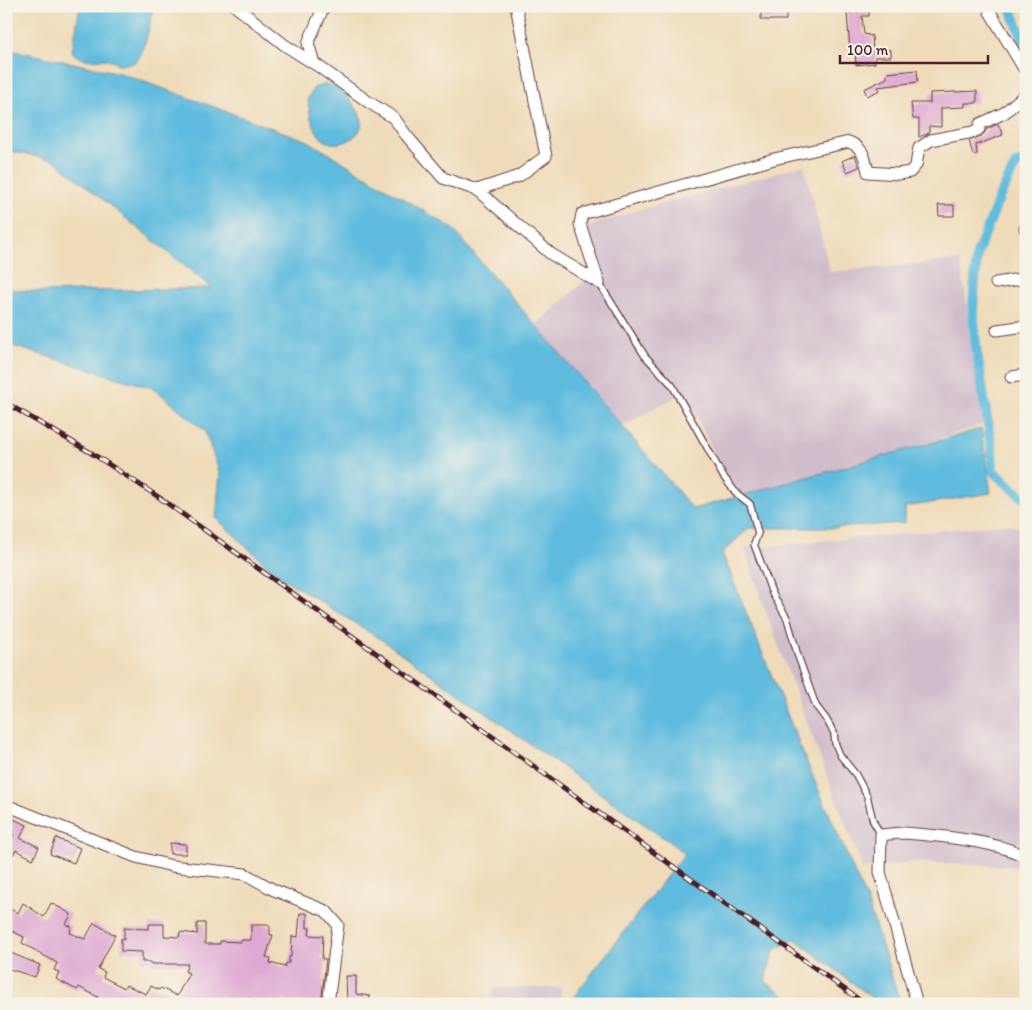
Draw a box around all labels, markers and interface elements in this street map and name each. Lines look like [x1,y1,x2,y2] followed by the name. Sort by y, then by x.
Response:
[840,32,987,64] scale bar
[847,41,889,59] text: 100 m

